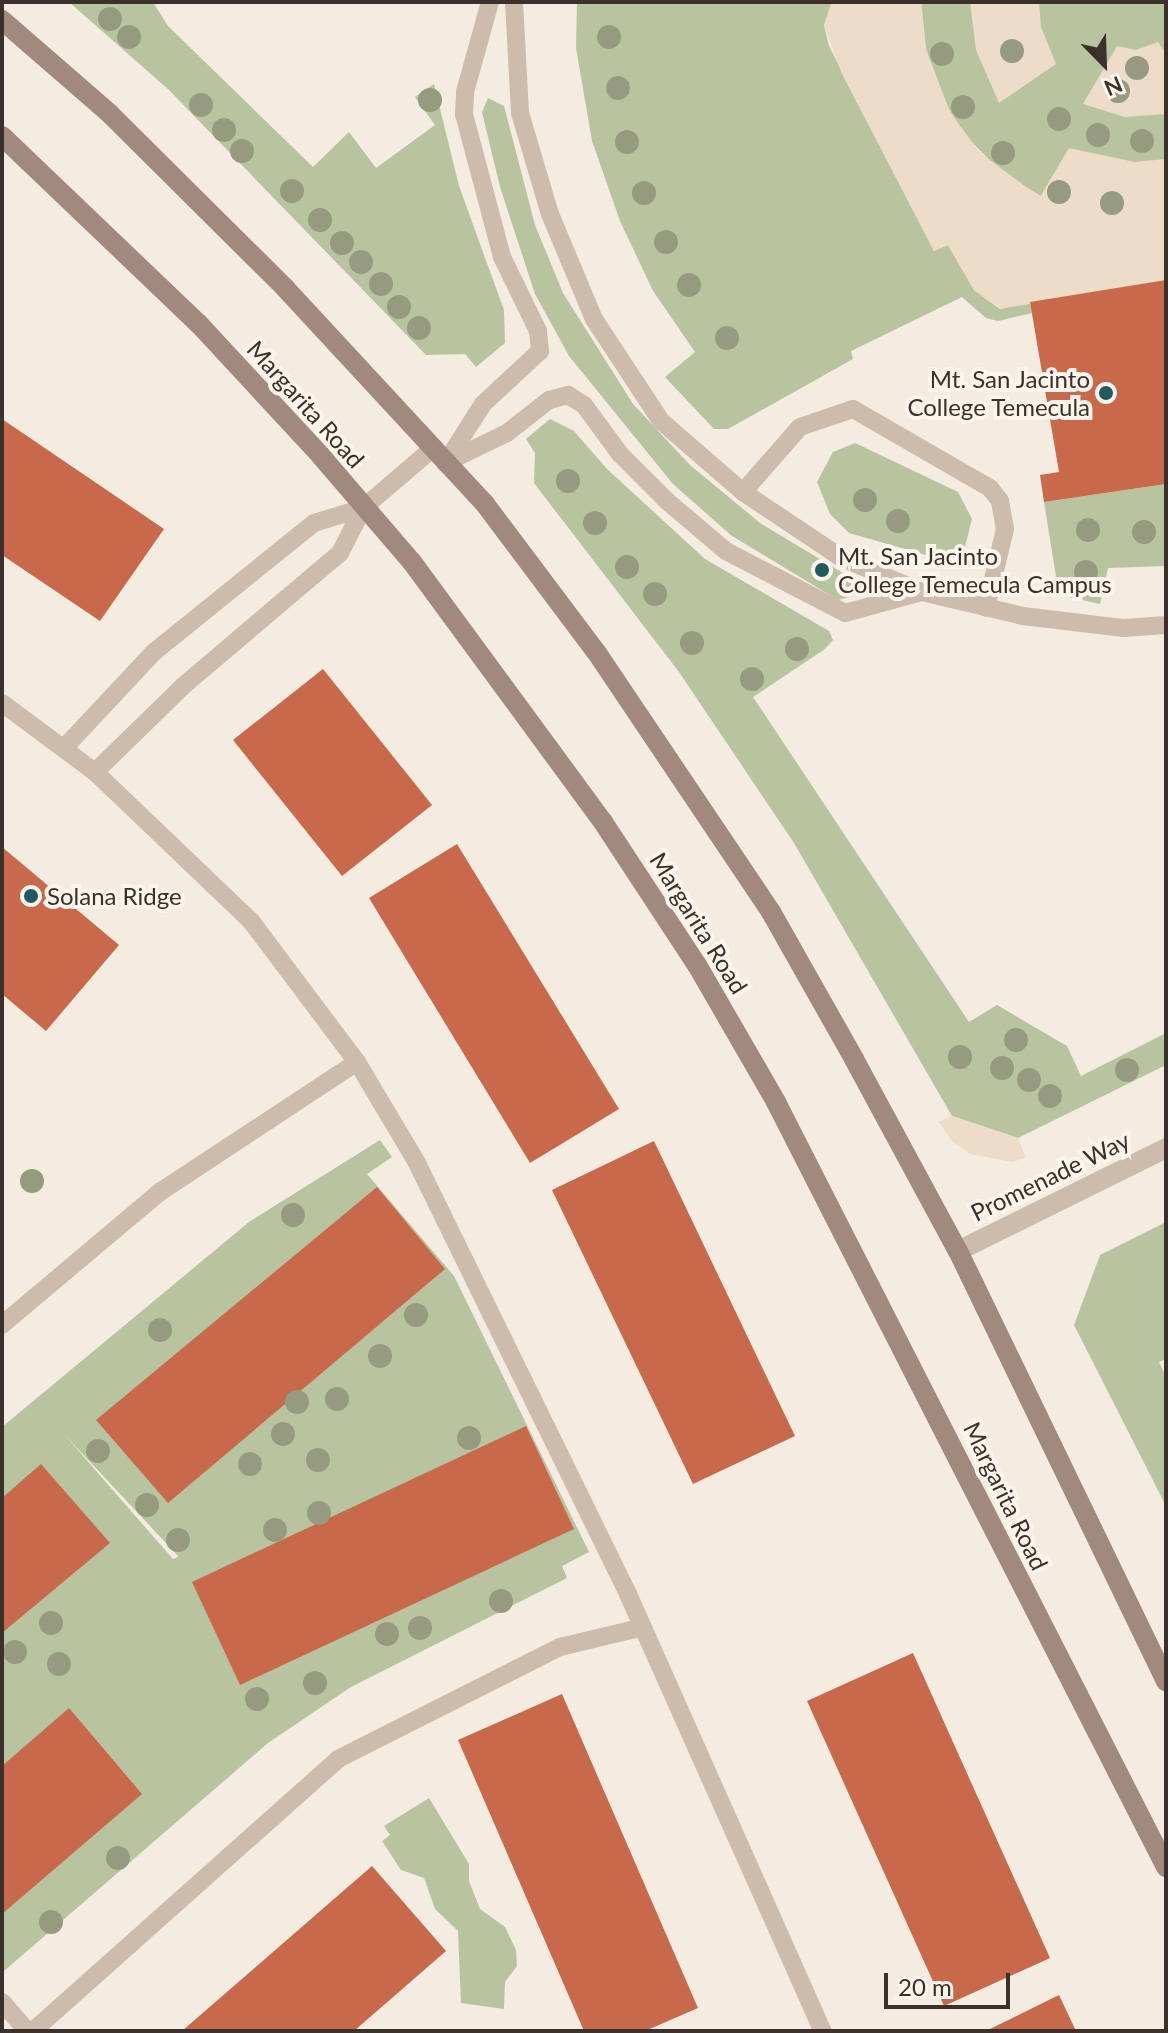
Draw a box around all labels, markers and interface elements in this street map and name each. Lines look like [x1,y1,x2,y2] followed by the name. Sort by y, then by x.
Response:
[1064,24,1144,104] north arrow
[1101,71,1127,102] text: N
[241,334,371,474] street label: Margarita Road
[907,365,1090,421] place label: Mt. San Jacinto College Temecula
[1097,384,1115,402] marker: Mt. San Jacinto College Temecula
[838,542,1112,598] place label: Mt. San Jacinto College Temecula Campus
[813,561,831,579] marker: Mt. San Jacinto College Temecula Campus
[644,847,754,999] street label: Margarita Road
[47,882,182,910] place label: Solana Ridge
[22,887,40,905] marker: Solana Ridge
[966,1125,1134,1227] street label: Promenade Way
[958,1417,1054,1575] street label: Margarita Road
[888,1957,1014,2007] scale bar
[898,1972,952,2001] text: 20 m

